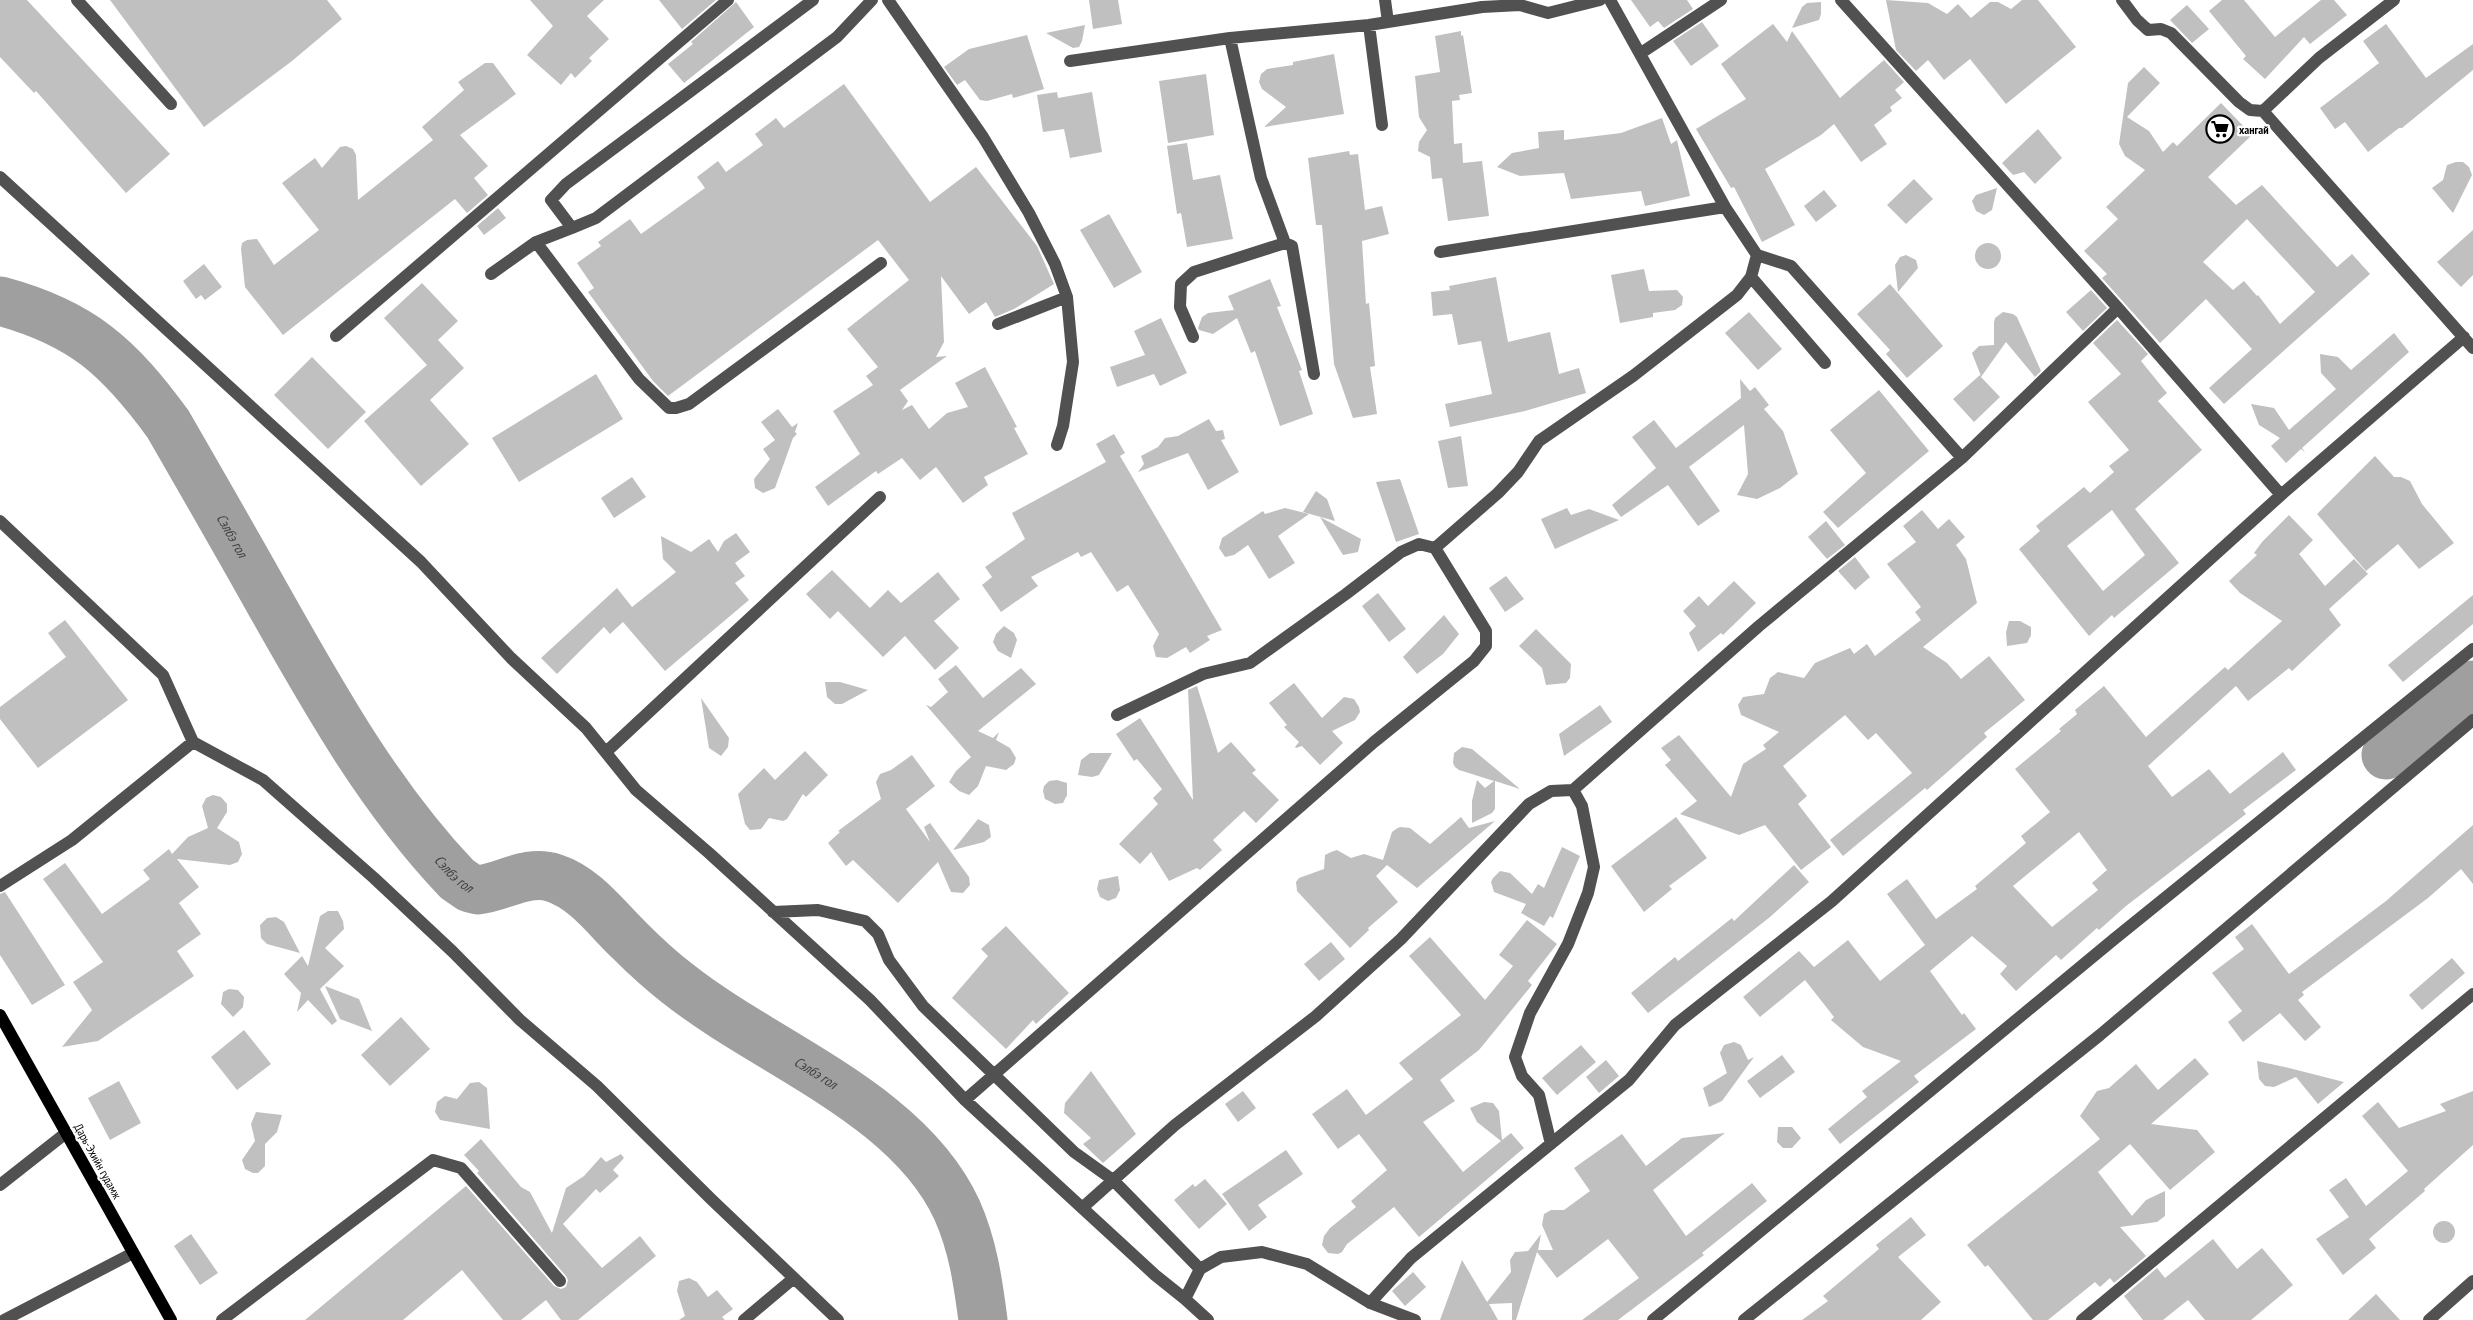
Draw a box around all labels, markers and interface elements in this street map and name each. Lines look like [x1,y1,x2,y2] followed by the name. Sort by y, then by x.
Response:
[2205,114,2235,144] supermarket icon: хангай
[2239,122,2269,137] place label: хангай
[212,511,252,562] water label: Сэлбэ гол
[430,851,478,897] water label: Сэлбэ гол
[791,1052,842,1094] water label: Сэлбэ гол
[71,1121,125,1202] street label: Дарь-Эхийн гудамж

